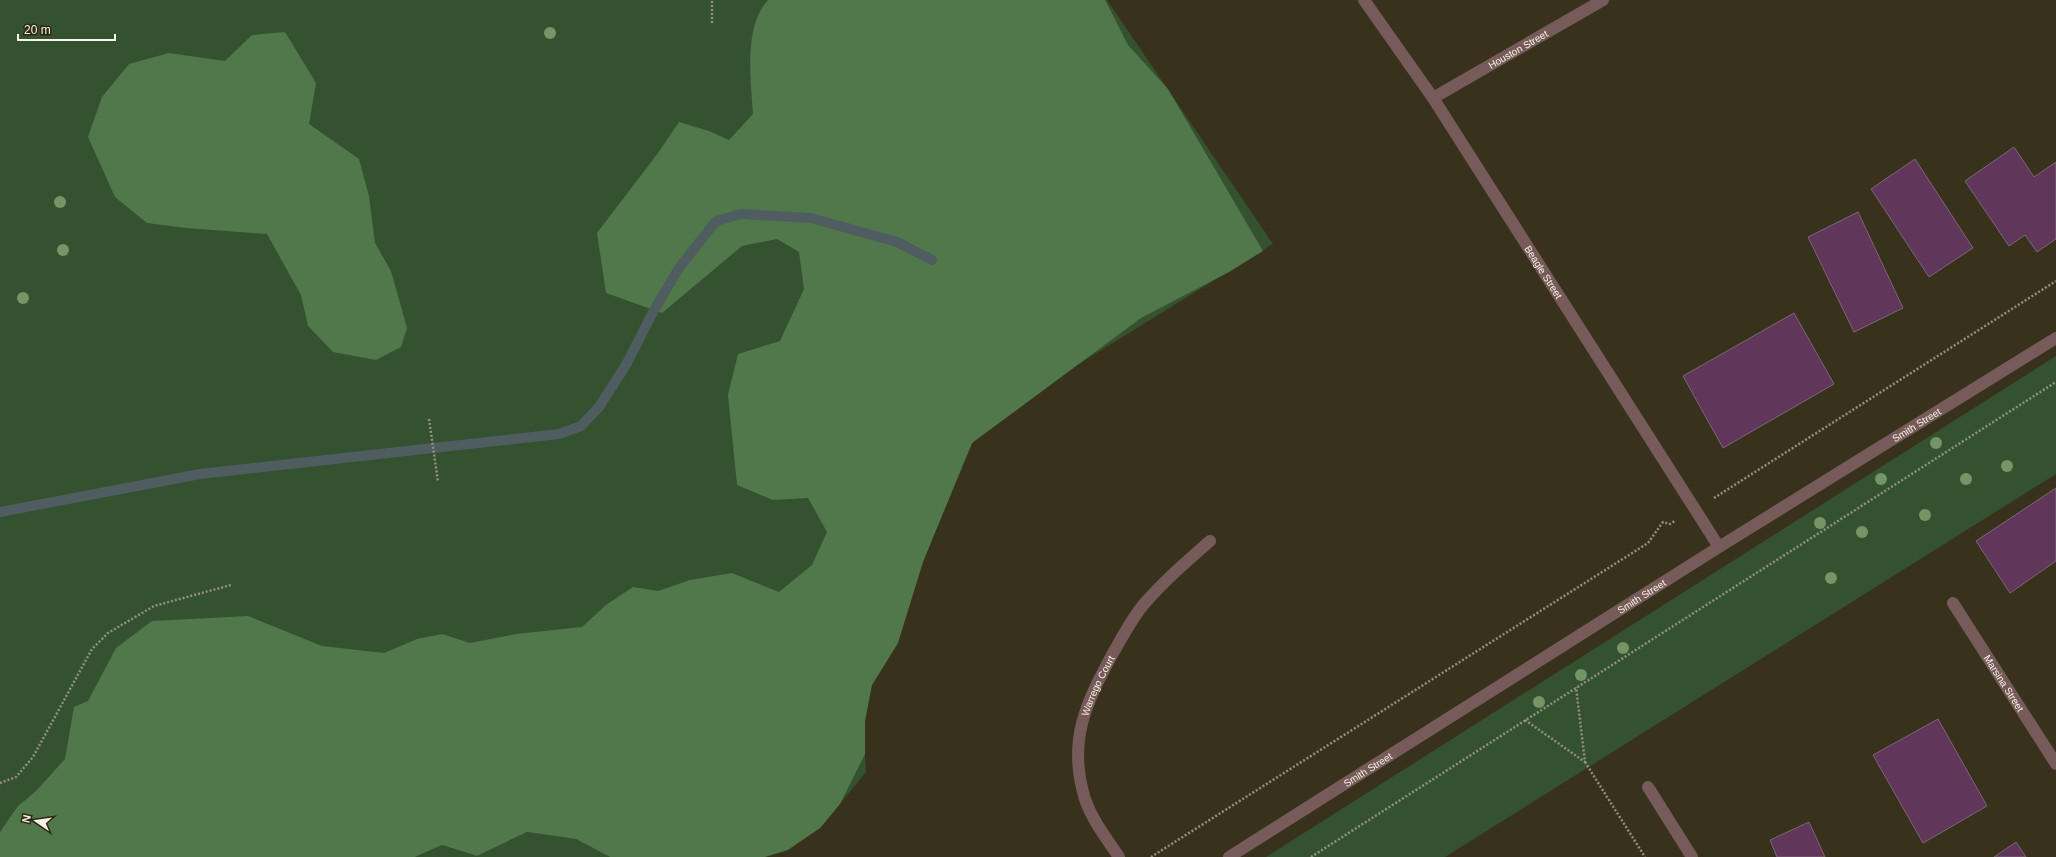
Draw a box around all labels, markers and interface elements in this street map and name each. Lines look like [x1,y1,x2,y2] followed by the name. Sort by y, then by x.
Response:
[18,16,115,42] scale bar
[24,23,51,37] text: 20 m
[1486,28,1550,70] street label: Houston Street
[1523,243,1565,301] street label: Beagle Street
[1890,405,1943,444] street label: Smith Street
[1615,577,1668,615] street label: Smith Street
[1079,653,1116,717] street label: Warrego Court
[1982,653,2026,714] street label: Marsina Street
[1341,750,1394,789] street label: Smith Street
[16,801,56,841] north arrow
[20,813,33,824] text: N

